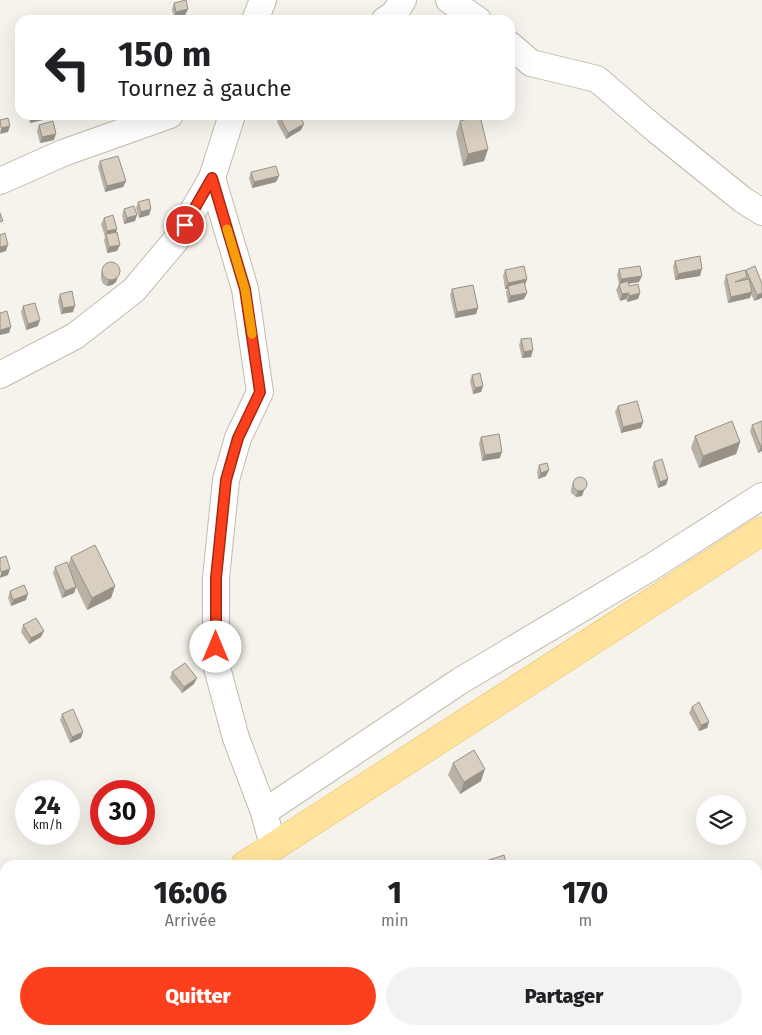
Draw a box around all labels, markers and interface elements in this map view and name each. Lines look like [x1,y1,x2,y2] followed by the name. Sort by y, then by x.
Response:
[118,33,211,75] text: 150 m
[35,35,100,100] icon: left
[118,75,291,102] text: Tournez à gauche
[164,204,206,246] pin
[171,211,199,239] icon: arrive
[189,620,241,672] position arrow
[90,780,155,845] speed limit sign: 30
[34,791,61,821] text: 24
[696,795,746,845] map controls
[696,795,746,845] button: layers
[33,818,62,832] text: km/h
[154,875,227,911] text: 16:06
[388,875,402,911] text: 1
[562,875,608,911] text: 170
[165,911,216,930] text: Arrivée
[381,911,409,930] text: min
[578,911,592,930] text: m
[20,967,376,1025] button: Quitter
[386,967,742,1025] button: Partager

